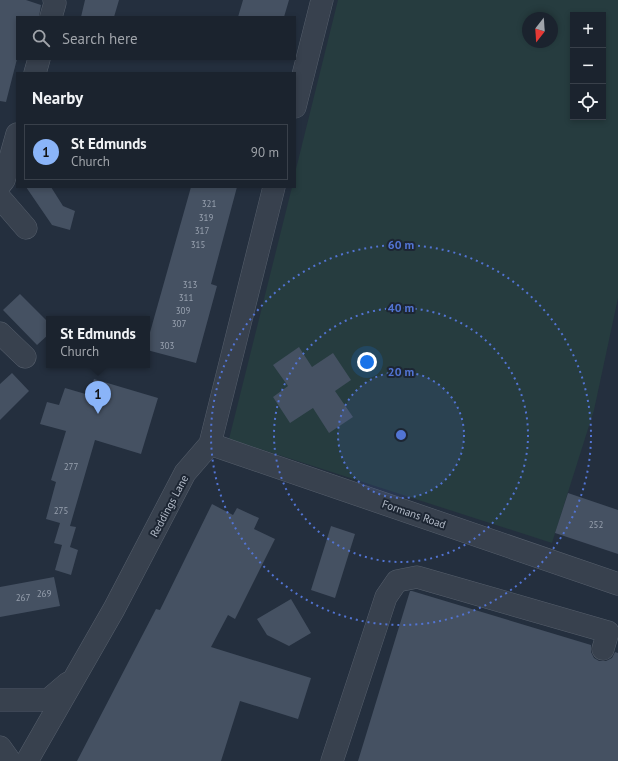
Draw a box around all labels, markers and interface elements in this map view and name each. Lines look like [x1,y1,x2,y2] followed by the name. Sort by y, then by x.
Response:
[522,12,558,48] north arrow
[570,12,606,120] map controls
[570,12,606,48] button: +
[16,16,296,60] search box
[30,27,52,49] icon: search
[62,29,138,48] text: Search here
[570,48,606,84] button: −
[570,84,606,120] button: locate
[32,87,83,109] text: Nearby
[71,134,147,153] text: St Edmunds
[42,144,50,161] text: 1
[251,144,279,161] text: 90 m
[71,153,110,170] text: Church
[202,198,216,209] house number: 321
[199,212,213,223] house number: 319
[195,225,209,236] house number: 317
[388,237,414,252] text: 60 m
[191,239,205,250] house number: 315
[183,279,197,290] house number: 313
[179,292,193,303] house number: 311
[388,300,414,315] text: 40 m
[176,305,190,316] house number: 309
[46,316,150,368] popup
[172,318,186,329] house number: 307
[60,324,136,343] text: St Edmunds
[160,340,174,351] house number: 303
[60,343,99,360] text: Church
[357,352,377,372] your location
[388,364,414,379] text: 20 m
[85,381,111,414] pin: 1
[394,428,408,442] centre of rings
[64,461,78,472] house number: 277
[147,472,191,539] street label: Reddings Lane
[380,497,448,531] street label: Formans Road
[54,505,68,516] house number: 275
[589,519,603,530] house number: 252
[37,588,51,599] house number: 269
[16,592,30,603] house number: 267

